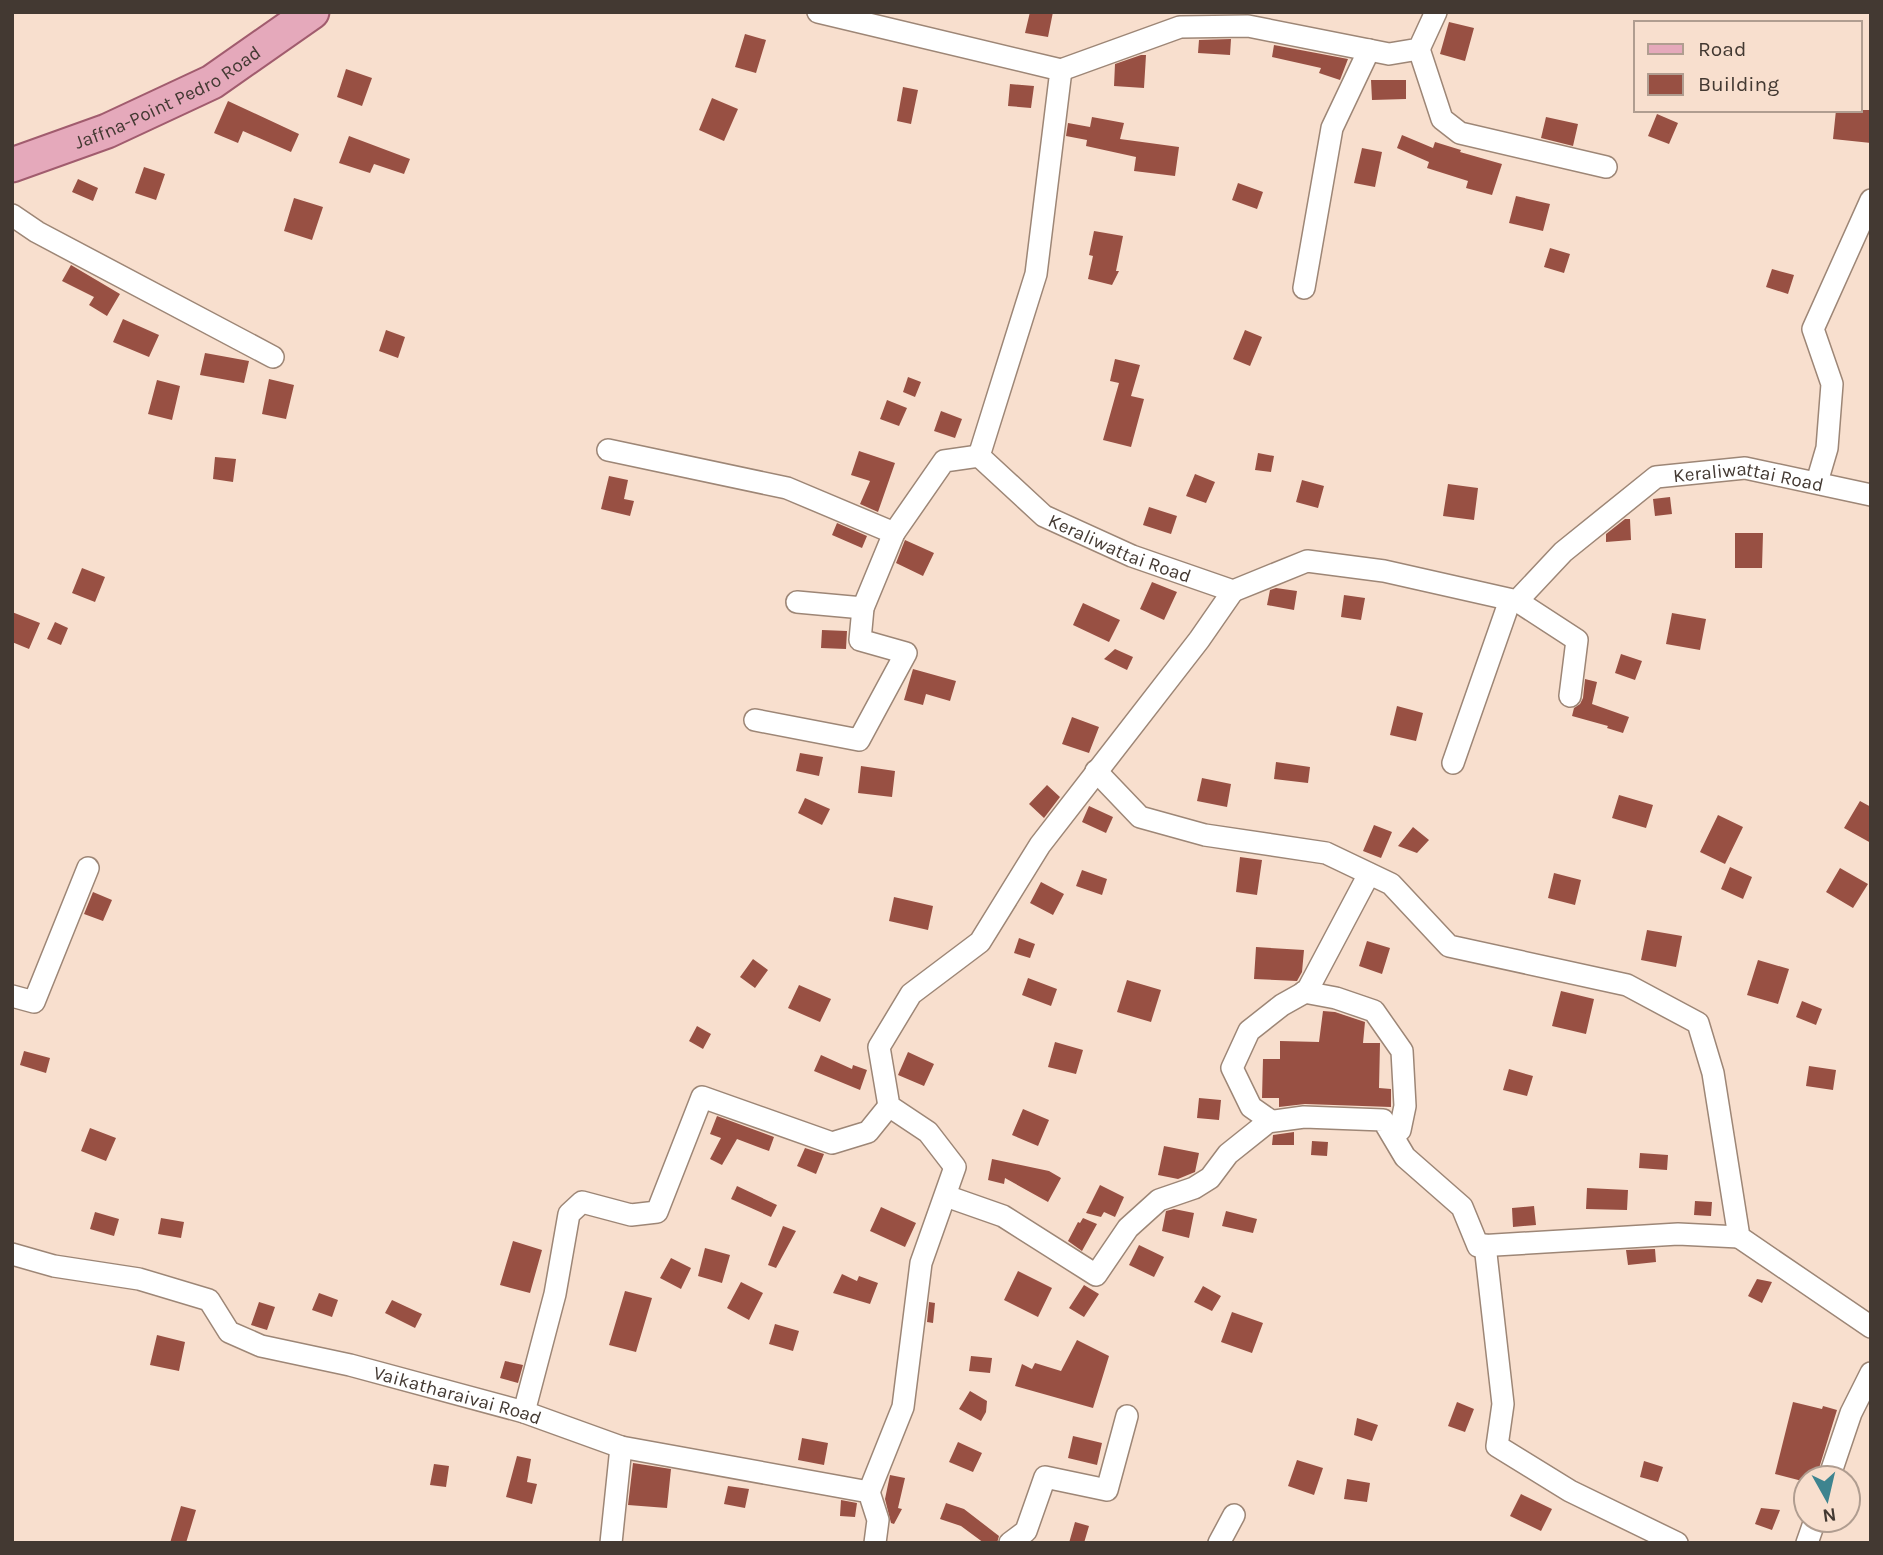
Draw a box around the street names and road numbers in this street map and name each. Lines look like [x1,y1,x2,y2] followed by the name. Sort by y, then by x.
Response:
[71,41,265,154] street label: Jaffna-Point Pedro Road
[1672,458,1826,497] street label: Keraliwattai Road
[1045,509,1194,588] street label: Keraliwattai Road
[371,1362,544,1429] street label: Vaikatharaivai Road

